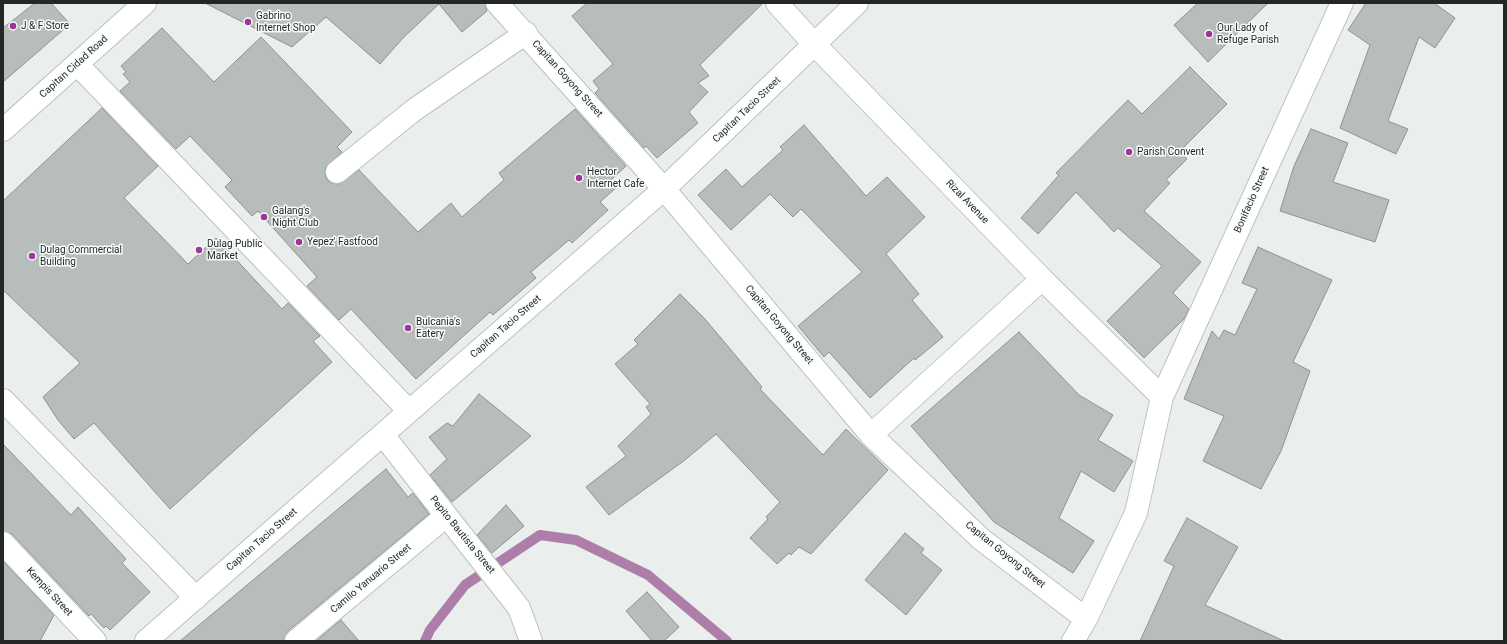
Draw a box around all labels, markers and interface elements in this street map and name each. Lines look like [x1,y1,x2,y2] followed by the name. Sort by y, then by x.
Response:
[256,10,316,34] place label: Gabrino Internet Shop
[243,17,253,27] marker: Gabrino Internet Shop
[21,20,69,32] place label: J & F Store
[8,21,18,31] marker: J & F Store
[1217,22,1279,46] place label: Our Lady of Refuge Parish
[1204,29,1214,39] marker: Our Lady of Refuge Parish
[37,33,111,101] street label: Capitan Cidad Road
[529,38,605,120] street label: Capitan Goyong Street
[711,74,783,146] street label: Capitan Tacio Street
[1137,146,1204,158] place label: Parish Convent
[1124,147,1134,157] marker: Parish Convent
[1232,165,1272,235] street label: Bonifacio Street
[587,166,644,190] place label: Hector Internet Cafe
[574,173,584,183] marker: Hector Internet Cafe
[943,177,991,227] street label: Rizal Avenue
[272,205,319,228] place label: Galang's Night Club
[259,212,269,222] marker: Galang's Night Club
[307,236,378,248] place label: Yepez' Fastfood
[294,237,304,247] marker: Yepez' Fastfood
[207,238,263,262] place label: Dulag Public Market
[40,244,122,268] place label: Dulag Commercial Building
[194,245,204,255] marker: Dulag Public Market
[27,251,37,261] marker: Dulag Commercial Building
[742,283,816,367] street label: Capitan Goyong Street
[468,293,544,361] street label: Capitan Tacio Street
[416,316,460,340] place label: Bulcania's Eatery
[403,323,413,333] marker: Bulcania's Eatery
[427,494,497,576] street label: Pepito Bautista Street
[224,506,300,574] street label: Capitan Tacio Street
[963,519,1047,591] street label: Capitan Goyong Street
[328,542,414,616] street label: Camilo Yanuario Street
[23,565,75,619] street label: Kempis Street

